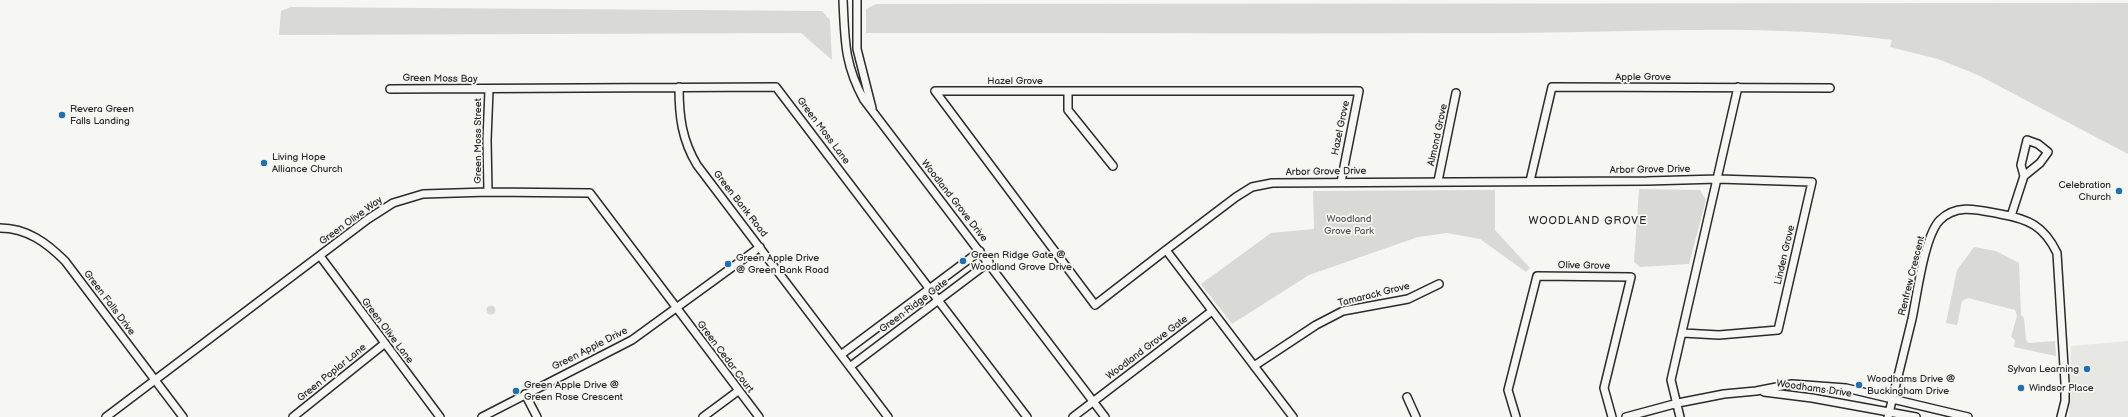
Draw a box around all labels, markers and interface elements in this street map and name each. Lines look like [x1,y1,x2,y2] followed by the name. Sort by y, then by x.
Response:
[1615,71,1671,83] street label: Apple Grove
[402,72,478,86] street label: Green Moss Bay
[987,75,1043,87] street label: Hazel Grove
[794,95,852,167] street label: Green Moss Lane
[472,98,484,184] street label: Green Moss Street
[1329,100,1353,156] street label: Hazel Grove
[70,103,134,126] place label: Revera Green Falls Landing
[1426,103,1450,167] street label: Almond Grove
[57,110,67,120] marker: Revera Green Falls Landing
[272,151,343,174] place label: Living Hope Alliance Church
[259,158,269,168] marker: Living Hope Alliance Church
[918,158,990,244] street label: Woodland Grove Drive
[1610,163,1690,177] street label: Arbor Grove Drive
[1286,165,1366,179] street label: Arbor Grove Drive
[710,168,770,240] street label: Green Bank Road
[2058,179,2111,202] place label: Celebration Church
[2114,186,2124,196] marker: Celebration Church
[317,194,385,248] street label: Green Olive Way
[1324,213,1374,236] park label: Woodland Grove Park
[1529,214,1647,228] district label: WOODLAND GROVE
[1772,224,1798,286] street label: Linden Grove
[1896,235,1928,317] street label: Renfrew Crescent
[971,249,1072,272] place label: Green Ridge Gate @ Woodland Grove Drive
[736,252,829,276] place label: Green Apple Drive @ Green Bank Road
[958,256,968,266] marker: Green Ridge Gate @ Woodland Grove Drive
[723,259,733,269] marker: Green Apple Drive @ Green Bank Road
[1558,260,1610,272] street label: Olive Grove
[81,268,137,338] street label: Green Falls Drive
[877,276,951,336] street label: Green Ridge Gate
[1337,280,1411,310] street label: Tamarack Grove
[358,296,416,366] street label: Green Olive Lane
[1104,313,1190,383] street label: Woodland Grove Gate
[694,319,756,395] street label: Green Cedar Court
[550,325,630,373] street label: Green Apple Drive
[295,341,369,405] street label: Green Poplar Lane
[2007,363,2079,375] place label: Sylvan Learning
[2082,364,2092,374] marker: Sylvan Learning
[1867,373,1955,396] place label: Woodhams Drive @ Buckingham Drive
[1775,378,1853,400] street label: Woodhams Drive
[524,379,623,402] place label: Green Apple Drive @ Green Rose Crescent
[1854,380,1864,390] marker: Woodhams Drive @ Buckingham Drive
[2029,382,2094,394] place label: Windsor Place
[2016,383,2026,393] marker: Windsor Place
[511,386,521,396] marker: Green Apple Drive @ Green Rose Crescent

